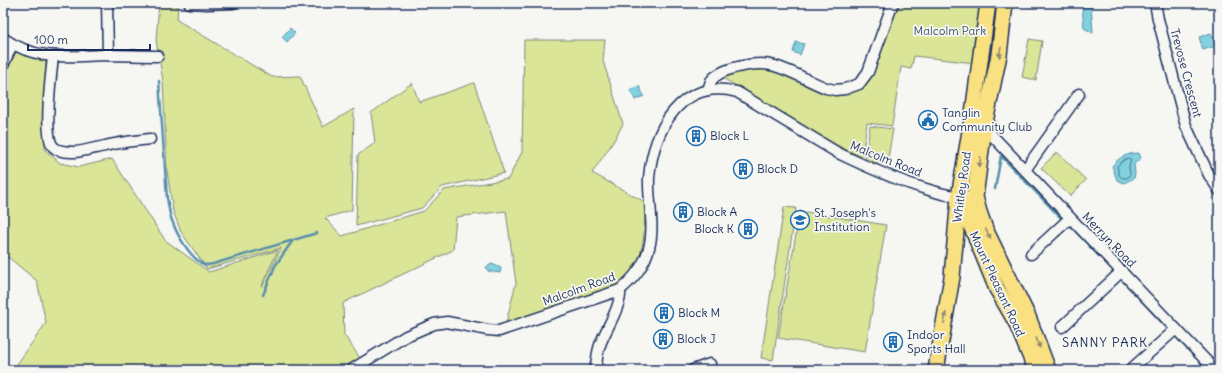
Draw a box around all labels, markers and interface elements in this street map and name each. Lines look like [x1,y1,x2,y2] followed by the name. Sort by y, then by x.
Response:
[914,23,986,38] park label: Malcolm Park
[28,26,150,52] scale bar
[1167,27,1206,119] street label: Trevose Crescent
[34,32,68,47] text: 100 m
[996,46,1002,58] one-way arrow
[942,105,1032,134] place label: Tanglin Community Club
[917,109,939,131] public building icon: Tanglin Community Club
[685,125,707,147] building icon: Block L
[710,128,749,143] place label: Block L
[848,137,924,180] street label: Malcolm Road
[949,150,974,223] street label: Whitley Road
[976,156,983,168] one-way arrow
[732,158,754,180] building icon: Block D
[757,161,798,176] place label: Block D
[672,201,694,223] building icon: Block A
[697,204,737,219] place label: Block A
[814,205,876,234] place label: St. Joseph's Institution
[789,209,811,231] school or university icon: St. Joseph's Institution
[1079,209,1139,270] street label: Merryn Road
[737,218,759,240] building icon: Block K
[694,221,735,236] place label: Block K
[985,228,991,240] one-way arrow
[966,229,1028,339] street label: Mount Pleasant Road
[540,268,617,309] street label: Malcolm Road
[653,302,675,324] building icon: Block M
[678,305,720,320] place label: Block M
[942,312,948,324] one-way arrow
[907,327,965,356] place label: Indoor Sports Hall
[652,328,674,350] building icon: Block J
[677,331,716,346] place label: Block J
[882,331,904,353] building icon: Indoor Sports Hall
[1062,334,1148,351] district label: SANNY PARK
[1036,338,1042,350] one-way arrow

